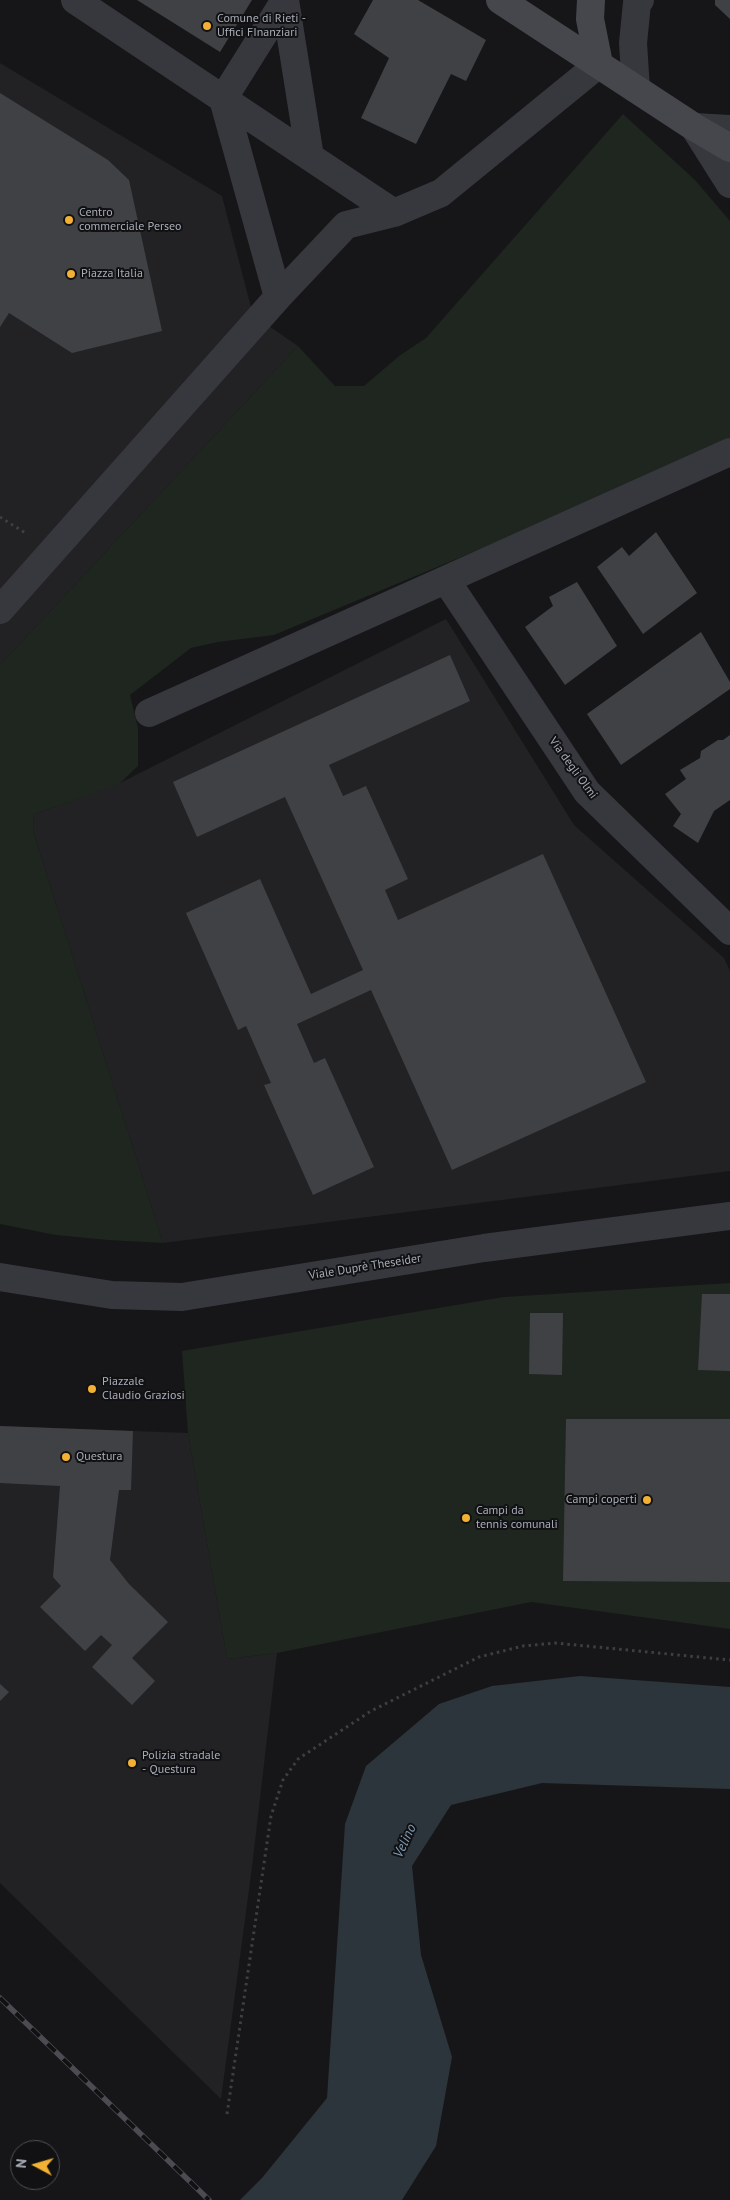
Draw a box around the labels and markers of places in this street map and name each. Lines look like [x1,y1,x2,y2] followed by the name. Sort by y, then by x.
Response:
[217,12,306,40] place label: Comune di Rieti - Uffici FInanziari
[201,20,213,32] marker: Comune di Rieti - Uffici FInanziari
[79,206,182,234] place label: Centro commerciale Perseo
[63,214,75,226] marker: Centro commerciale Perseo
[81,267,143,281] place label: Piazza Italia
[65,268,77,280] marker: Piazza Italia
[102,1375,185,1403] place label: Piazzale Claudio Graziosi
[86,1383,98,1395] marker: Piazzale Claudio Graziosi
[76,1450,122,1464] place label: Questura
[60,1451,72,1463] marker: Questura
[566,1493,637,1507] place label: Campi coperti
[641,1494,653,1506] marker: Campi coperti
[476,1504,558,1532] place label: Campi da tennis comunali
[460,1512,472,1524] marker: Campi da tennis comunali
[142,1749,220,1777] place label: Polizia stradale - Questura
[126,1757,138,1769] marker: Polizia stradale - Questura

